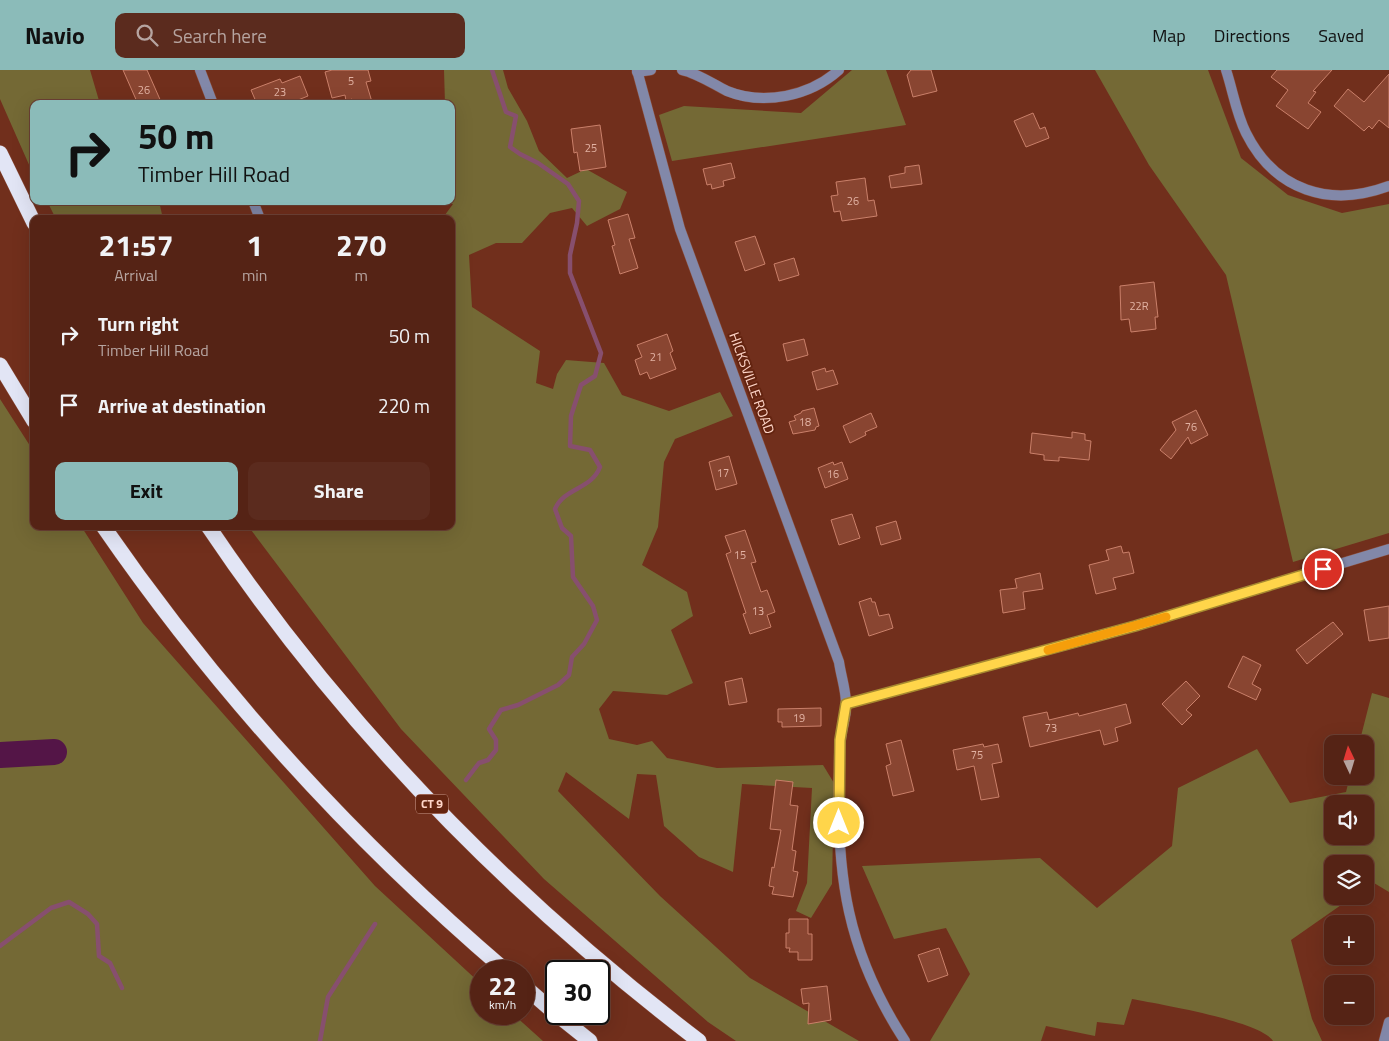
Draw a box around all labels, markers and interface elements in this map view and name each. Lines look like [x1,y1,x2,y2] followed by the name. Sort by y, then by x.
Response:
[115,13,465,58] search box
[25,17,85,53] text: Navio
[133,21,161,49] icon: search
[173,21,267,50] text: Search here
[1152,22,1186,49] text: Map
[1214,22,1290,49] text: Directions
[1318,22,1364,49] text: Saved
[348,73,354,89] house number: 5
[138,82,150,98] house number: 26
[274,84,286,100] house number: 23
[138,109,214,163] text: 50 m
[55,120,120,185] icon: right
[585,140,597,156] house number: 25
[138,157,290,191] text: Timber Hill Road
[847,193,859,209] house number: 26
[99,222,173,268] text: 21:57
[246,222,263,268] text: 1
[336,222,386,268] text: 270
[114,263,158,287] text: Arrival
[242,263,267,287] text: min
[355,263,368,287] text: m
[1129,298,1149,314] house number: 22R
[98,309,179,338] text: Turn right
[55,321,83,349] icon: right
[389,321,430,350] text: 50 m
[724,329,781,437] street label: HICKSVILLE ROAD
[98,338,209,362] text: Timber Hill Road
[650,349,662,365] house number: 21
[55,391,83,419] icon: arrive
[98,391,266,420] text: Arrive at destination
[378,391,430,420] text: 220 m
[799,414,811,430] house number: 18
[1185,419,1197,435] house number: 76
[55,462,238,520] button: Exit
[248,462,430,520] button: Share
[717,465,729,481] house number: 17
[827,466,839,482] house number: 16
[734,547,746,563] house number: 15
[1302,548,1344,590] pin
[1309,555,1337,583] icon: arrive
[752,603,764,619] house number: 13
[793,710,805,726] house number: 19
[1045,720,1057,736] house number: 73
[1324,735,1374,785] north arrow
[1324,735,1374,1025] map controls
[971,747,983,763] house number: 75
[416,794,448,814] road number: CT 9
[1324,795,1374,845] button: sound
[812,796,864,848] position arrow
[1324,855,1374,905] button: layers
[1324,915,1374,965] button: +
[545,960,610,1025] speed limit sign: 30
[488,967,517,1005] text: 22
[1324,975,1374,1025] button: −
[489,995,516,1014] text: km/h

